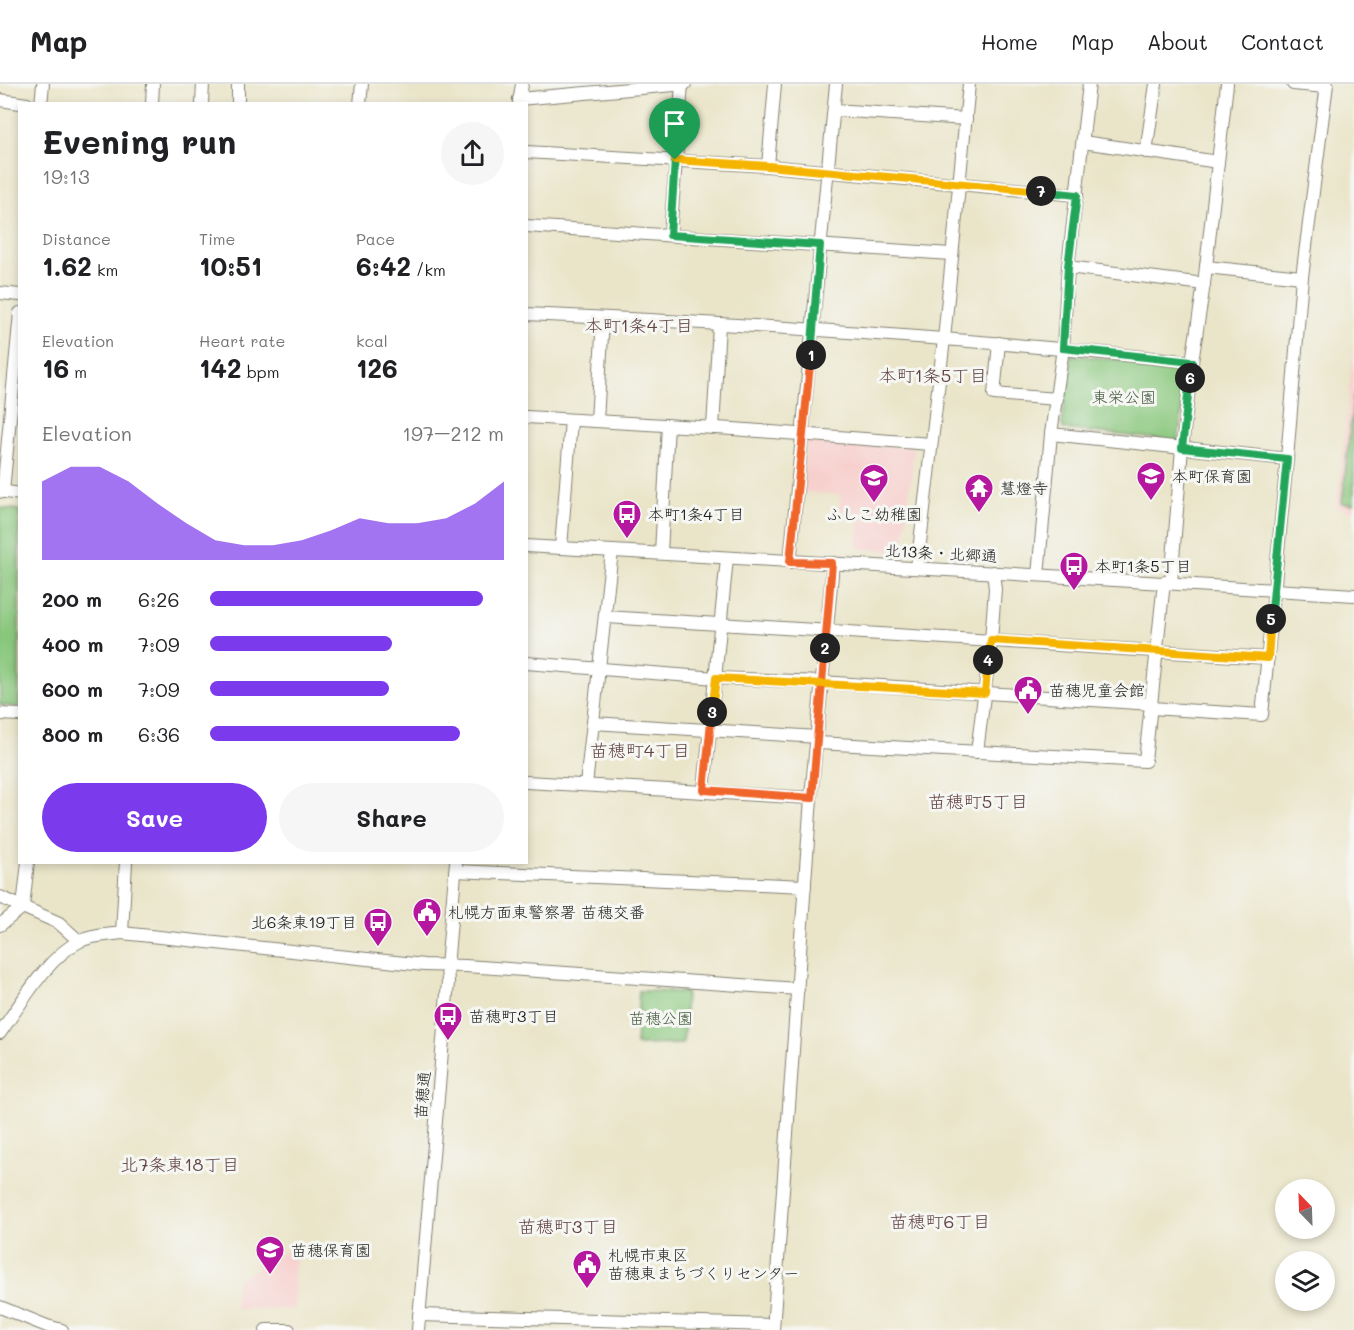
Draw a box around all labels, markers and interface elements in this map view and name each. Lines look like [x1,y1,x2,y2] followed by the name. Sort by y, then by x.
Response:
[30,23,87,59] text: Map
[981,28,1038,55] text: Home
[1071,28,1114,55] text: Map
[1147,28,1208,55] text: About
[1241,28,1324,55] text: Contact
[649,98,700,160] pin
[658,107,691,140] icon: arrive
[42,119,236,162] text: Evening run
[441,122,504,185] button: share
[42,163,90,189] text: 19:13
[1026,176,1056,206] pin: 7
[1037,180,1045,201] text: 7
[42,228,111,249] text: Distance
[199,228,235,249] text: Time
[356,228,395,249] text: Pace
[42,249,92,283] text: 1.62
[199,249,262,283] text: 10:51
[356,249,411,283] text: 6:42
[92,259,118,280] text: km
[411,259,446,280] text: /km
[585,313,693,337] district label: 本町1条4丁目
[42,330,114,351] text: Elevation
[199,330,285,351] text: Heart rate
[356,330,388,351] text: kcal
[796,340,826,370] pin: 1
[807,344,815,365] text: 1
[42,351,69,385] text: 16
[199,351,242,385] text: 142
[356,351,398,385] text: 126
[69,361,87,382] text: m
[242,361,279,382] text: bpm
[879,363,987,387] district label: 本町1条5丁目
[1175,363,1205,393] pin: 6
[1185,367,1195,388] text: 6
[1092,386,1156,407] park label: 東栄公園
[42,420,132,446] text: Elevation
[402,420,504,446] text: 197–212 m
[1135,460,1167,502] school or university icon: 本町保育園
[858,462,890,504] school or university icon: ふしこ幼稚園
[1172,465,1252,486] place label: 本町保育園
[963,472,995,514] temple icon: 慧燈寺
[1000,477,1048,498] place label: 慧燈寺
[611,498,643,540] bus stop icon: 本町1条4丁目
[648,503,745,524] place label: 本町1条4丁目
[826,503,922,524] place label: ふしこ幼稚園
[884,539,998,566] street label: 北13条・北郷通
[1058,550,1090,592] bus stop icon: 本町1条5丁目
[1095,555,1191,576] place label: 本町1条5丁目
[42,586,102,612] text: 200 m
[138,586,180,612] text: 6:26
[1256,604,1286,634] pin: 5
[1266,608,1276,629] text: 5
[42,631,103,657] text: 400 m
[138,631,179,657] text: 7:09
[810,633,840,663] pin: 2
[821,637,829,658] text: 2
[973,645,1003,675] pin: 4
[983,649,993,670] text: 4
[1012,674,1044,716] public building icon: 苗穂児童会館
[42,676,103,702] text: 600 m
[138,676,179,702] text: 7:09
[1049,679,1145,700] place label: 苗穂児童会館
[697,697,727,727] pin: 3
[707,701,717,722] text: 3
[42,721,103,747] text: 800 m
[138,721,180,747] text: 6:36
[590,738,690,762] district label: 苗穂町4丁目
[42,783,267,852] button: Save
[279,783,504,852] button: Share
[928,789,1028,813] district label: 苗穂町5丁目
[411,896,443,938] public building icon: 札幌方面東警察署 苗穂交番
[448,901,645,922] place label: 札幌方面東警察署 苗穂交番
[362,906,394,948] bus stop icon: 北6条東19丁目
[251,911,357,932] place label: 北6条東19丁目
[432,1000,464,1042] bus stop icon: 苗穂町3丁目
[469,1005,558,1026] place label: 苗穂町3丁目
[629,1007,693,1028] park label: 苗穂公園
[409,1070,434,1120] street label: 苗穂通
[121,1152,239,1176] district label: 北7条東18丁目
[1275,1179,1335,1239] north arrow
[1275,1179,1335,1311] map controls
[890,1209,990,1233] district label: 苗穂町6丁目
[518,1214,618,1238] district label: 苗穂町3丁目
[254,1234,286,1276] school or university icon: 苗穂保育園
[291,1239,371,1260] place label: 苗穂保育園
[608,1244,799,1283] place label: 札幌市東区 苗穂東まちづくりセンター
[571,1248,603,1290] public building icon: 札幌市東区 苗穂東まちづくりセンター
[1275,1251,1335,1311] button: layers

